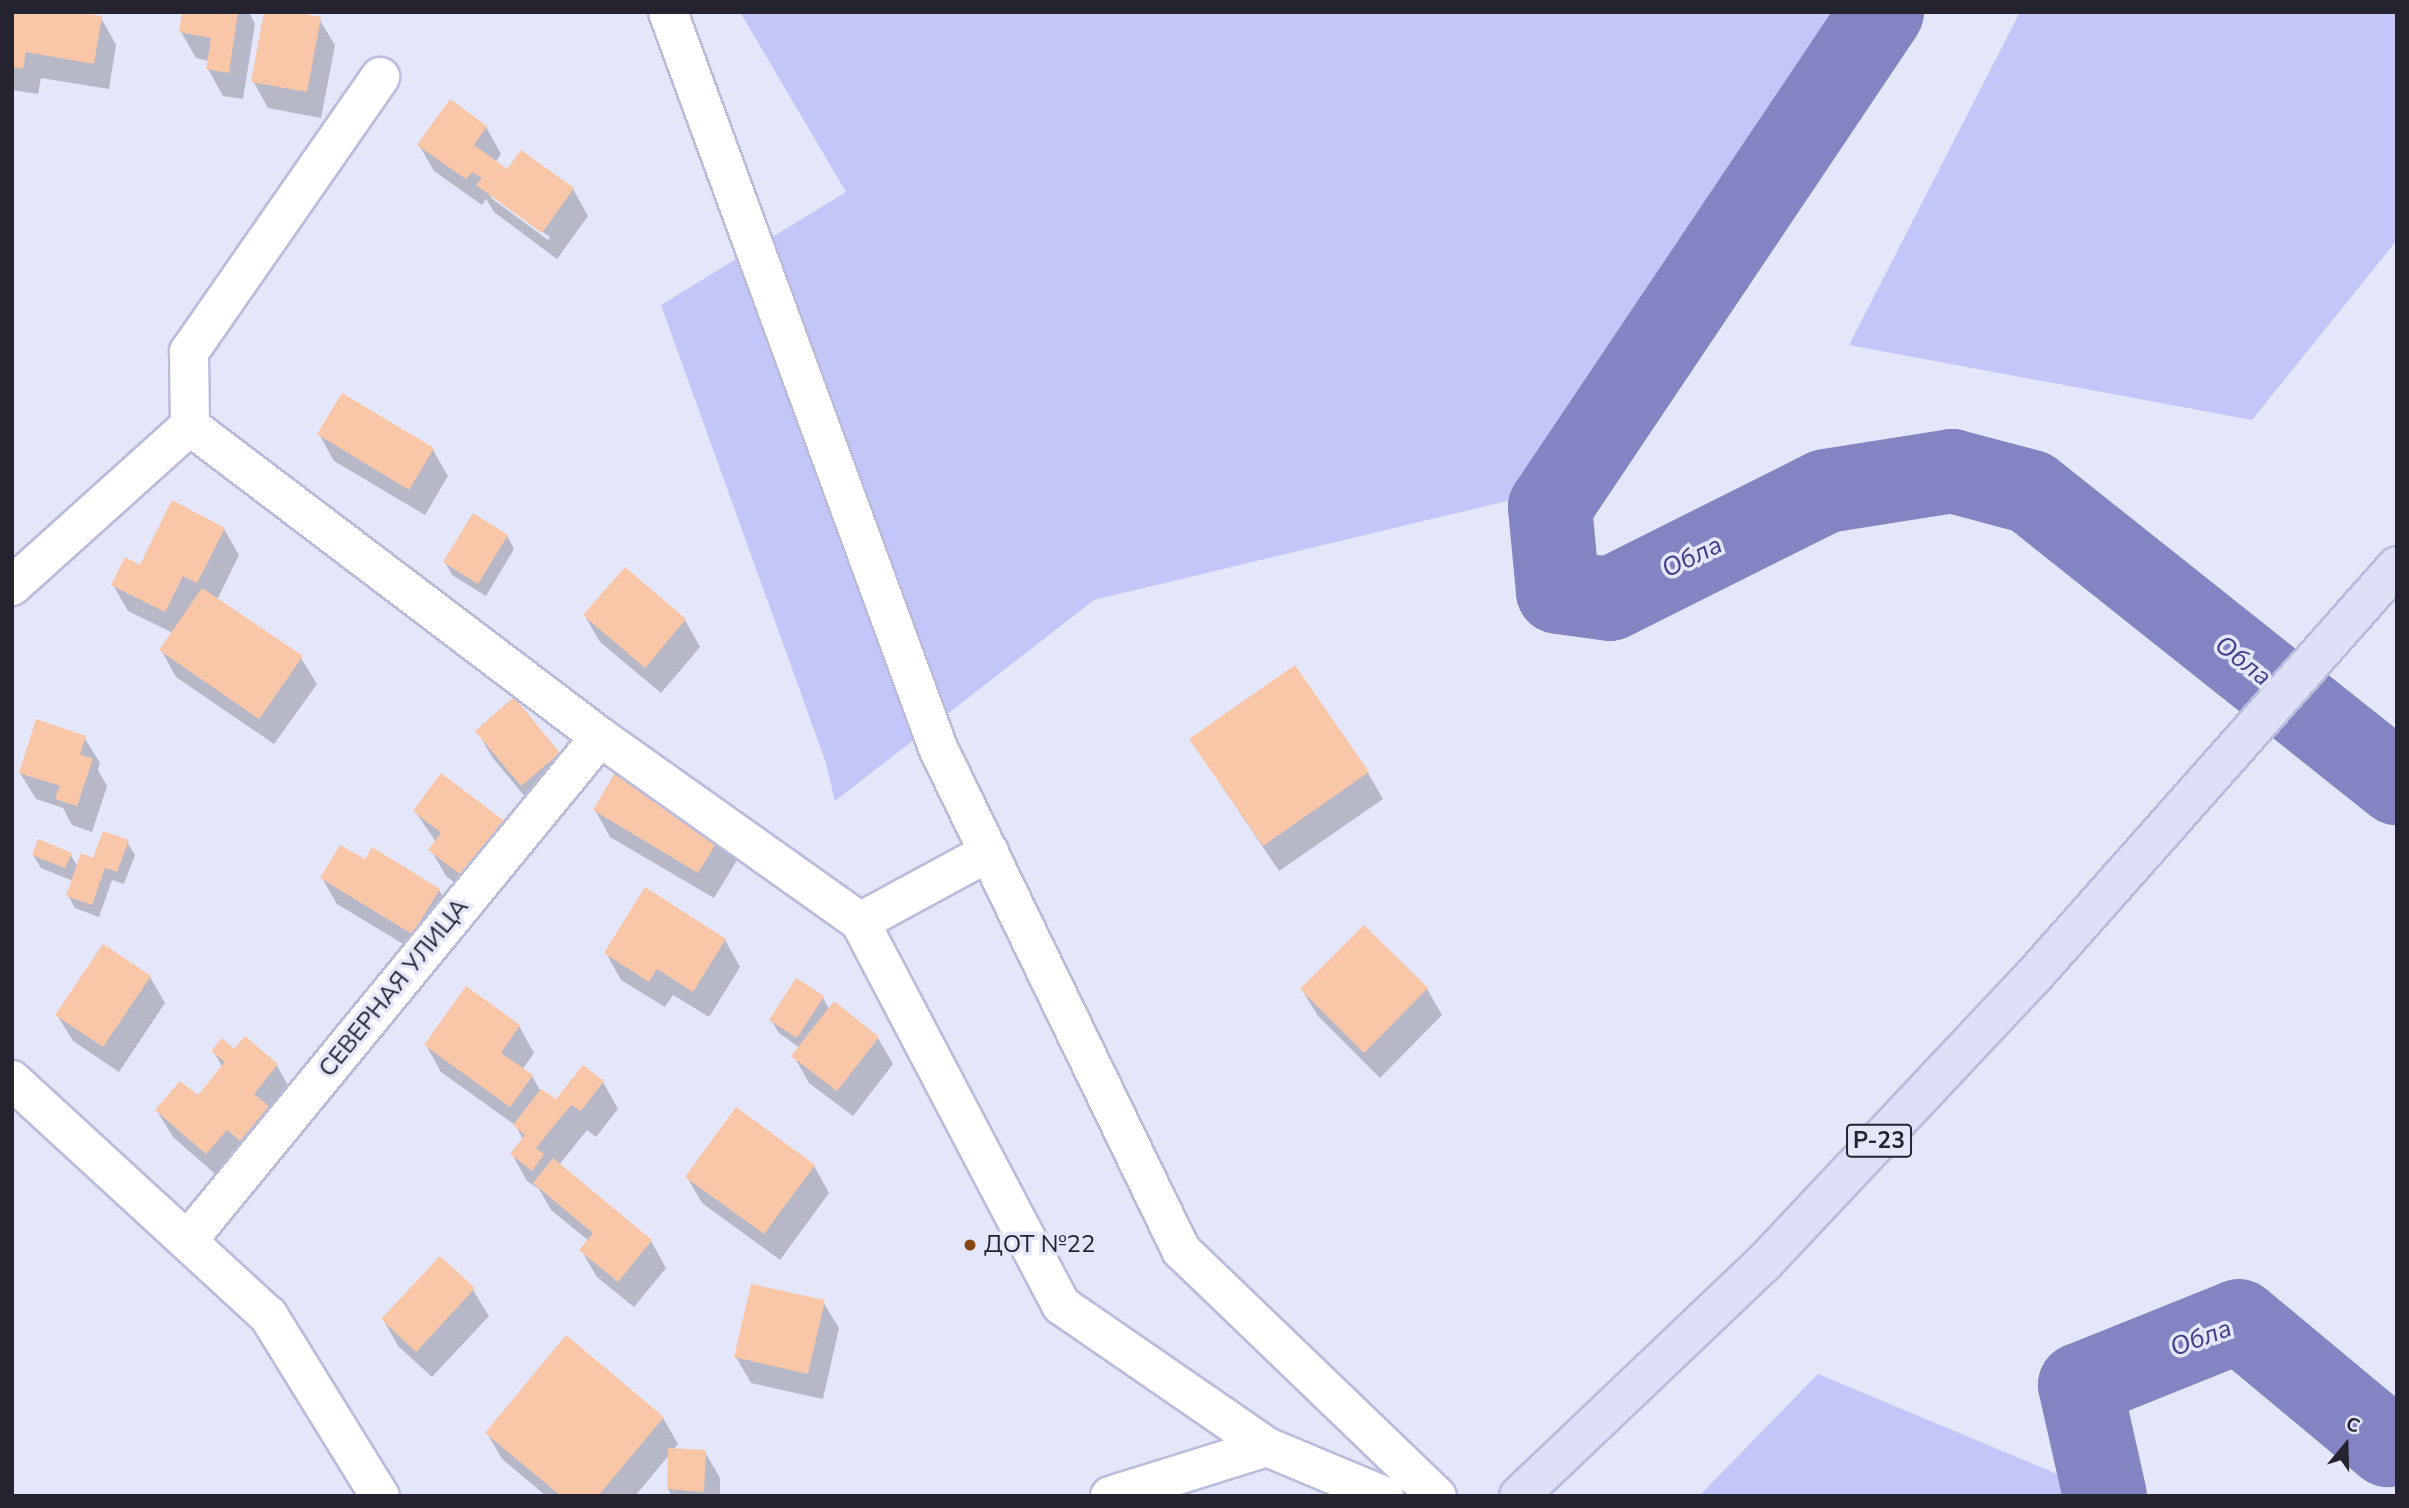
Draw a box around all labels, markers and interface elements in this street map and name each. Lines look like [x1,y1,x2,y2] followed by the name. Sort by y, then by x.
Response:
[1657,529,1727,585] water label: Обла
[2208,629,2278,693] water label: Обла
[313,893,475,1083] street label: СЕВЕРНАЯ УЛИЦА
[1846,1122,1912,1160] road number: Р-23
[984,1231,1095,1259] place label: ДОТ №22
[962,1237,978,1253] marker: ДОТ №22
[2166,1313,2236,1363] water label: Обла
[2311,1410,2381,1480] north arrow
[2343,1411,2363,1440] text: С

